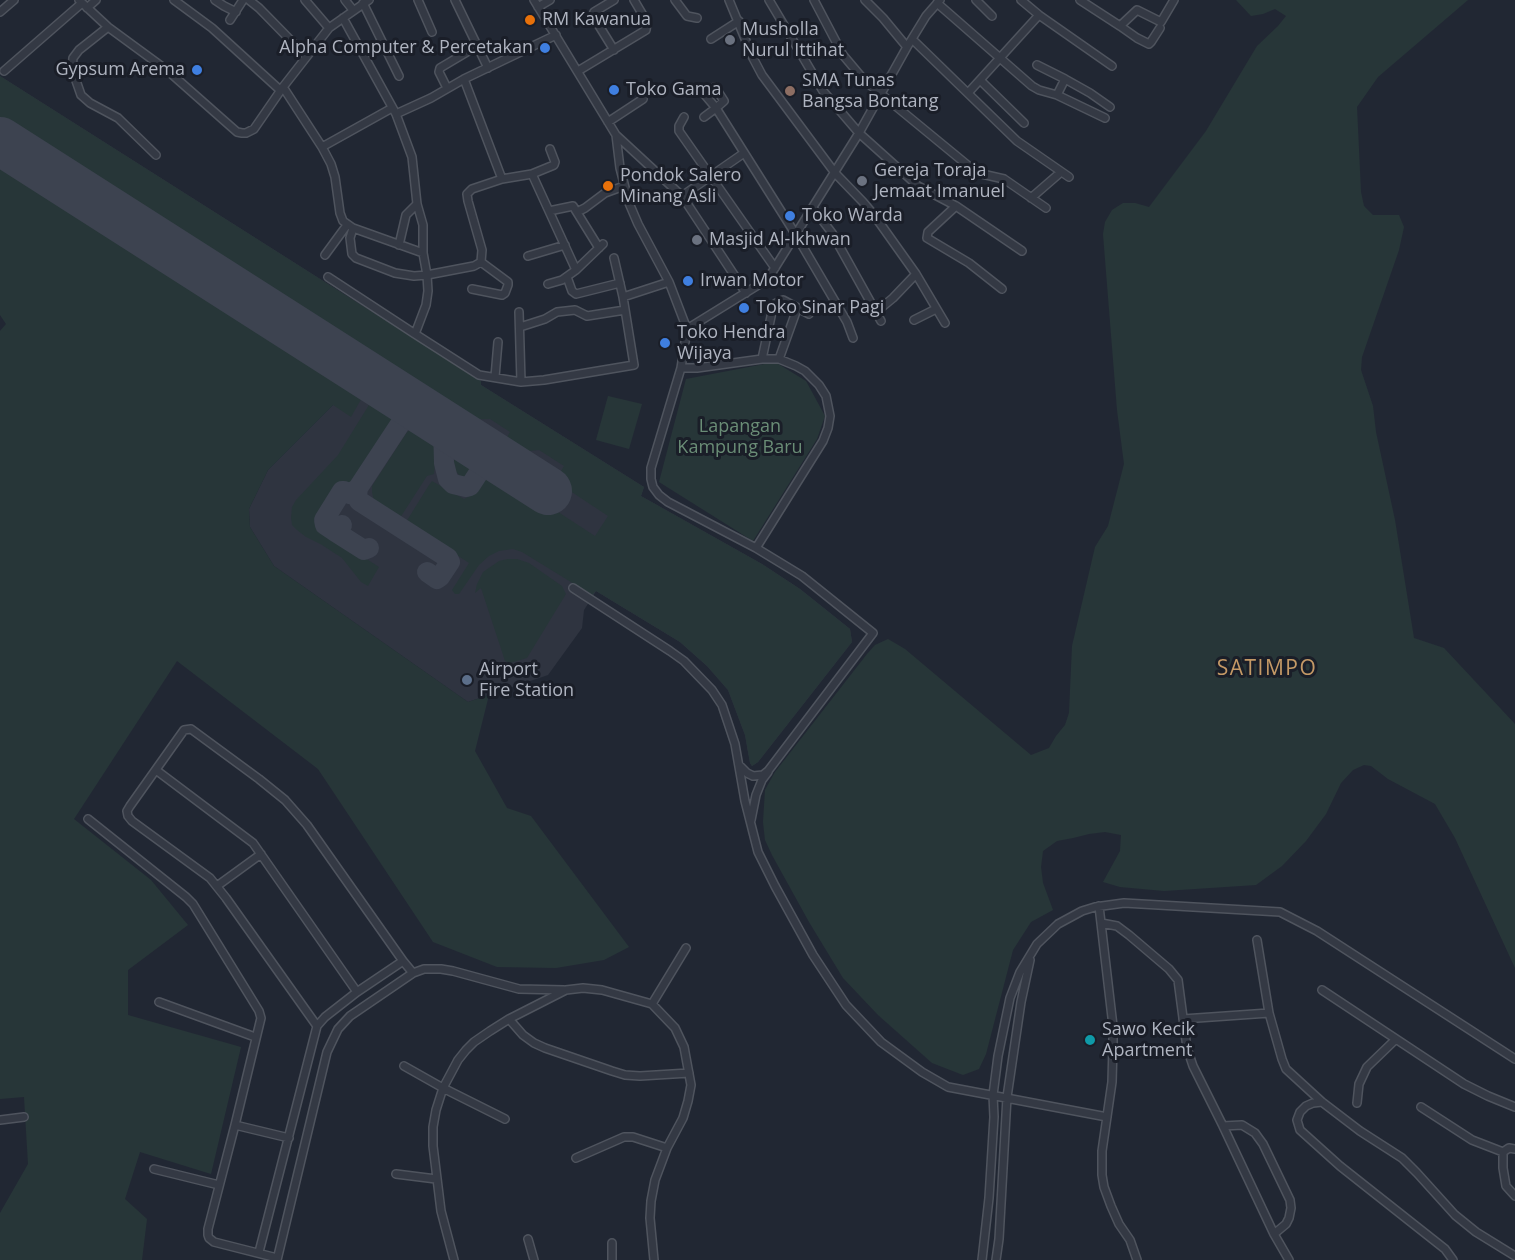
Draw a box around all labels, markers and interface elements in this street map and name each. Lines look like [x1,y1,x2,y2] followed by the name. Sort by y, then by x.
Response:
[542,9,651,31] place label: RM Kawanua
[523,13,537,27] marker: RM Kawanua
[742,19,844,62] place label: Musholla Nurul Ittihat
[723,33,737,47] marker: Musholla Nurul Ittihat
[279,37,533,59] place label: Alpha Computer & Percetakan
[538,41,552,55] marker: Alpha Computer & Percetakan
[55,59,185,81] place label: Gypsum Arema
[190,63,204,77] marker: Gypsum Arema
[802,70,938,112] place label: SMA Tunas Bangsa Bontang
[626,79,721,101] place label: Toko Gama
[607,83,621,97] marker: Toko Gama
[783,84,797,98] marker: SMA Tunas Bangsa Bontang
[874,160,1005,202] place label: Gereja Toraja Jemaat Imanuel
[620,165,741,207] place label: Pondok Salero Minang Asli
[855,174,869,188] marker: Gereja Toraja Jemaat Imanuel
[601,179,615,193] marker: Pondok Salero Minang Asli
[802,205,903,227] place label: Toko Warda
[783,209,797,223] marker: Toko Warda
[709,229,851,251] place label: Masjid Al-Ikhwan
[690,233,704,247] marker: Masjid Al-Ikhwan
[700,270,804,292] place label: Irwan Motor
[681,274,695,288] marker: Irwan Motor
[756,297,884,319] place label: Toko Sinar Pagi
[737,301,751,315] marker: Toko Sinar Pagi
[677,322,785,364] place label: Toko Hendra Wijaya
[658,336,672,350] marker: Toko Hendra Wijaya
[677,416,803,458] park label: Lapangan Kampung Baru
[1217,656,1317,682] district label: SATIMPO
[479,659,574,702] place label: Airport Fire Station
[460,673,474,687] marker: Airport Fire Station
[1102,1019,1195,1062] place label: Sawo Kecik Apartment
[1083,1033,1097,1047] marker: Sawo Kecik Apartment

